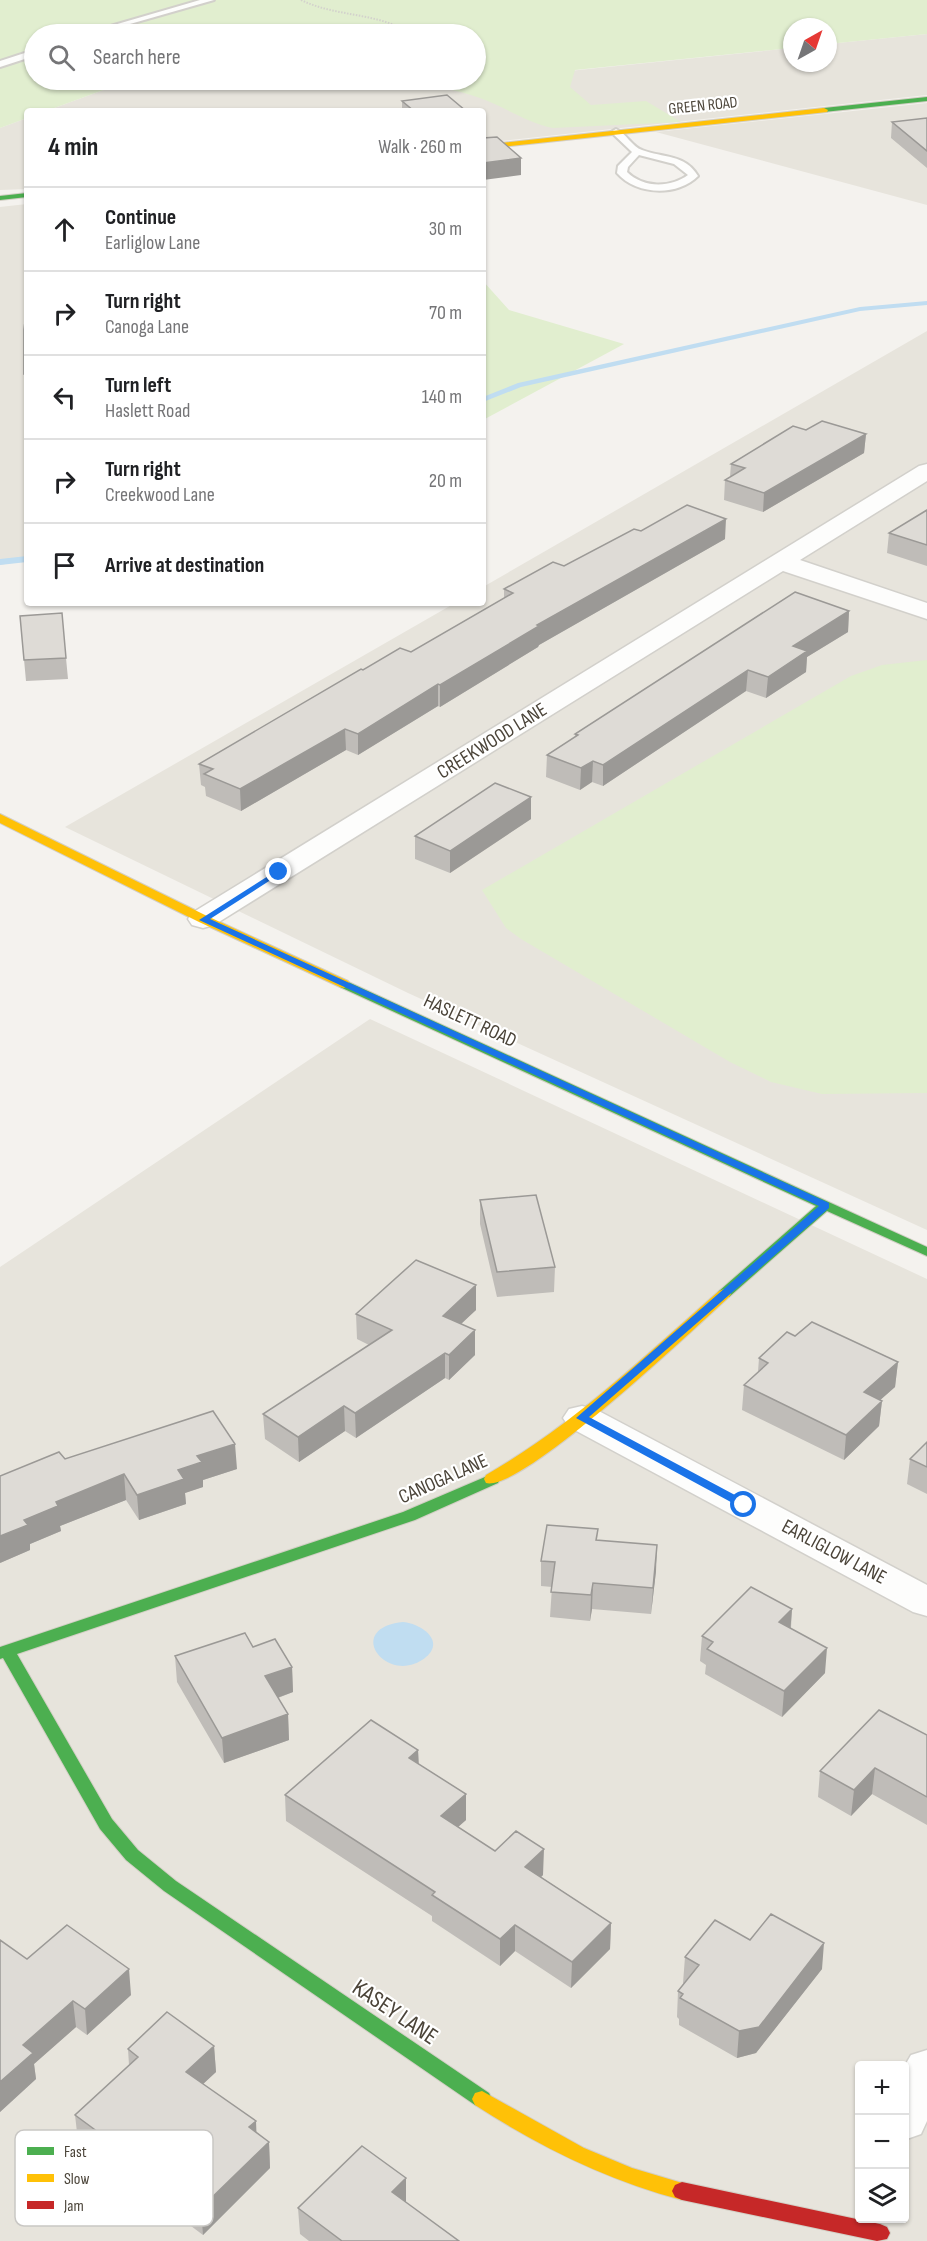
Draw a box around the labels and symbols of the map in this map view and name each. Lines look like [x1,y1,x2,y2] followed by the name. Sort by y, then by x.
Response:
[783,18,837,72] north arrow
[668,93,738,119] street label: GREEN ROAD
[433,698,551,784] street label: CREEKWOOD LANE
[265,858,291,884] route end
[420,989,520,1053] street label: HASLETT ROAD
[395,1449,491,1509] street label: CANOGA LANE
[730,1491,756,1517] route start
[778,1514,890,1590] street label: EARLIGLOW LANE
[347,1973,443,2051] street label: KASEY LANE
[15,2130,213,2226] legend
[64,2143,87,2162] text: Fast
[64,2170,89,2189] text: Slow
[63,2197,84,2216] text: Jam

